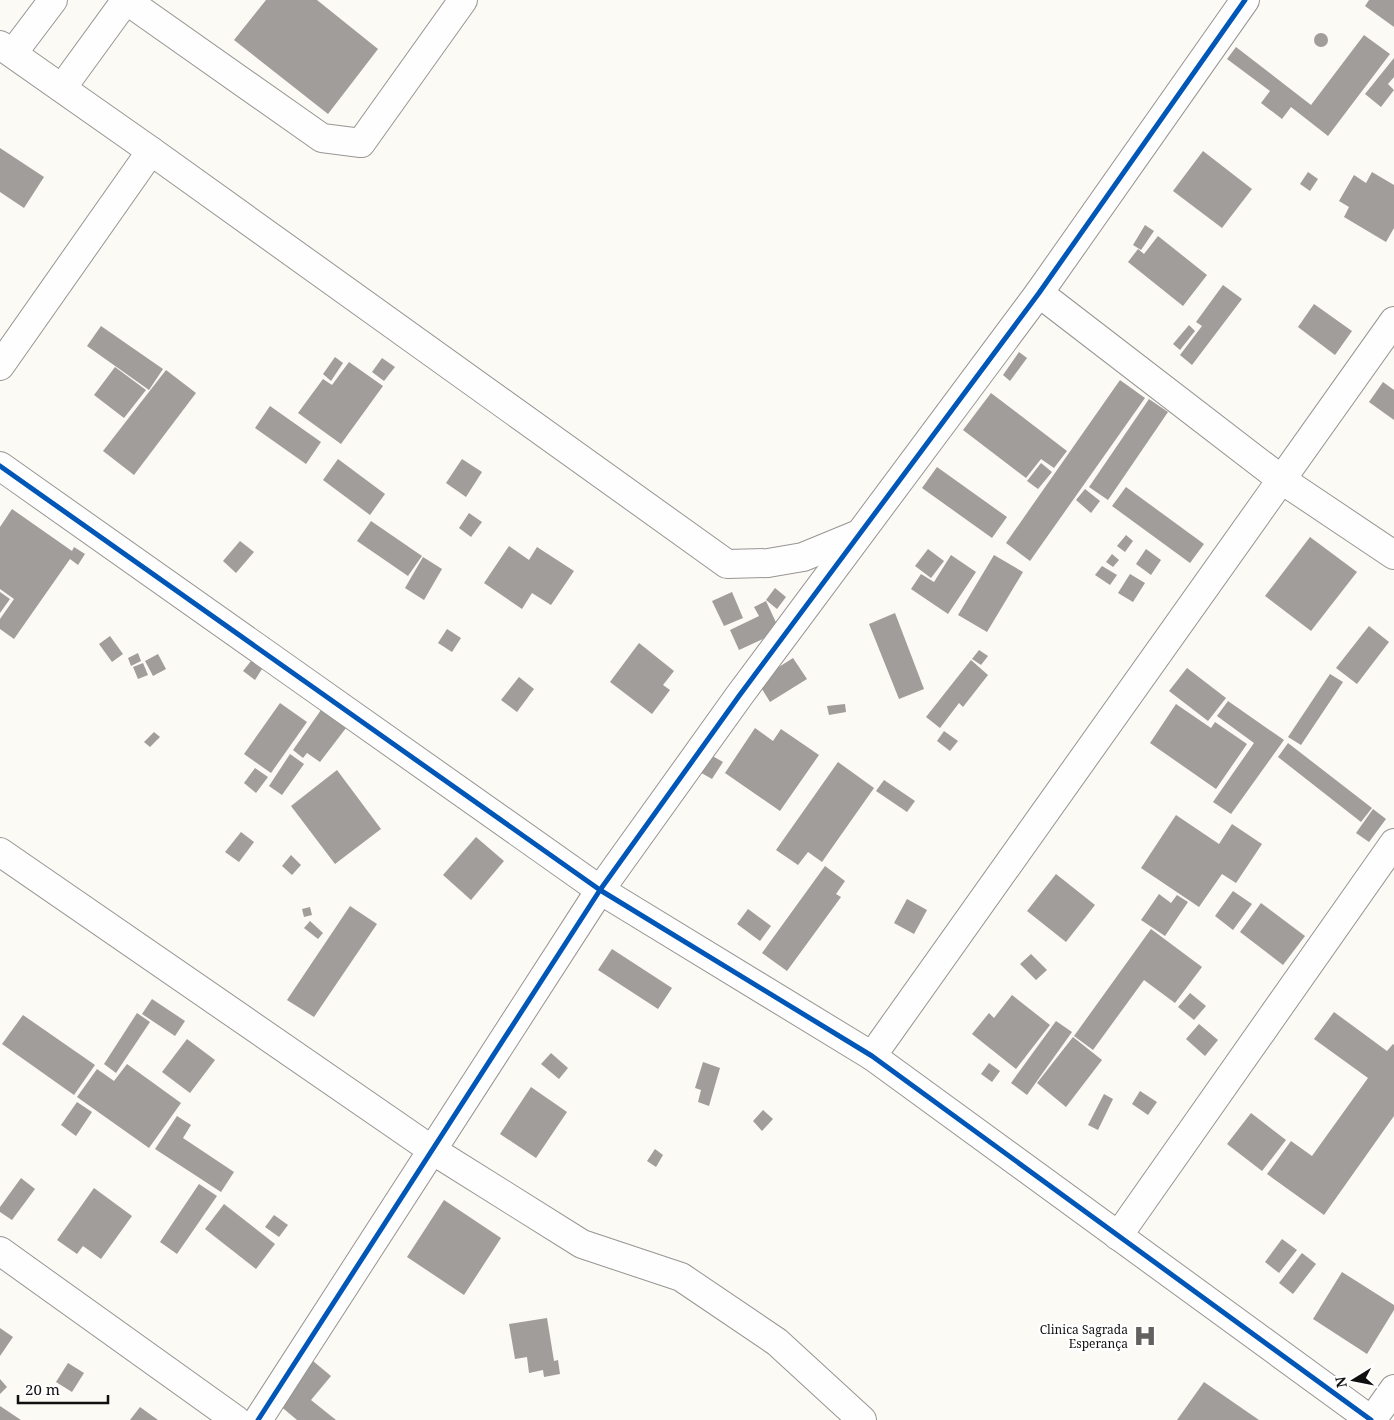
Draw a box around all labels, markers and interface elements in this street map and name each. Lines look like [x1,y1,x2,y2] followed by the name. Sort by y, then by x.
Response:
[1040,1321,1128,1352] place label: Clinica Sagrada Esperança
[1132,1323,1158,1349] hospital icon: Clinica Sagrada Esperança
[1329,1355,1379,1405] north arrow
[18,1372,108,1404] scale bar
[1330,1375,1351,1389] text: N
[25,1379,60,1399] text: 20 m

